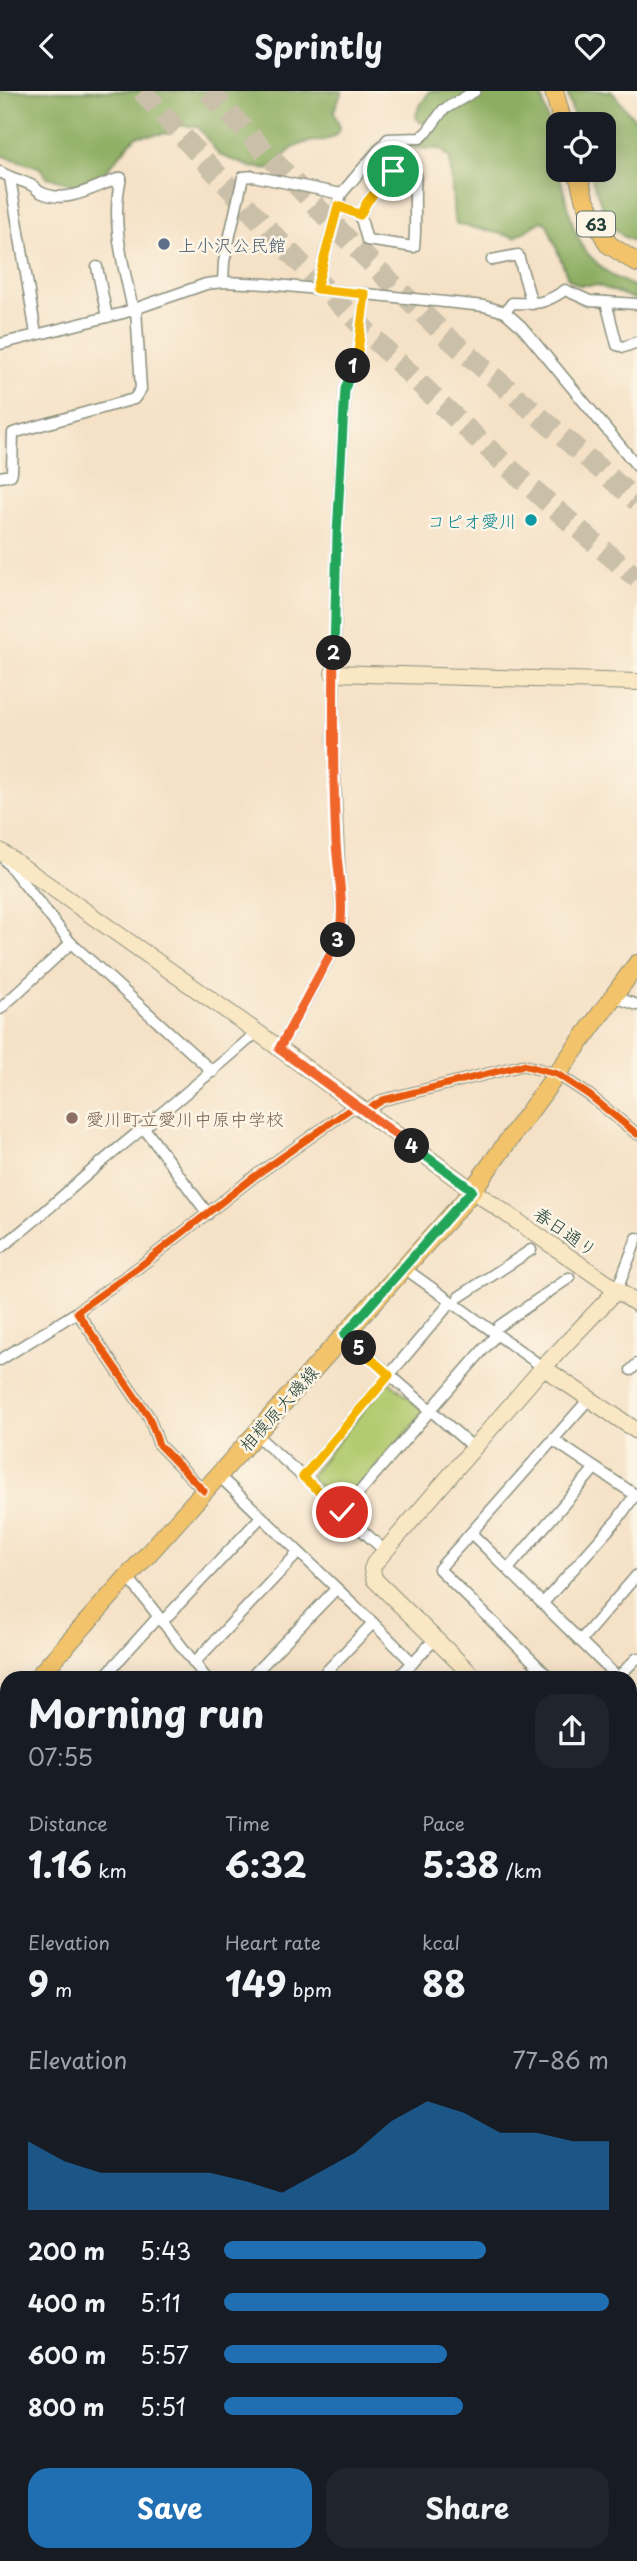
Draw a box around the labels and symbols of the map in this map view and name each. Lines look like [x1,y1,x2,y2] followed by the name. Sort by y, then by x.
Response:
[363,141,423,201] pin
[577,211,615,237] road number: 63
[178,231,286,258] place label: 上小沢公民館
[156,236,172,252] marker: 上小沢公民館
[336,349,370,383] pin: 1
[427,507,517,534] place label: コピオ愛川
[523,512,539,528] marker: コピオ愛川
[316,635,352,671] pin: 2
[320,923,356,957] pin: 3
[86,1105,284,1132] place label: 愛川町立愛川中原中学校
[64,1110,80,1126] marker: 愛川町立愛川中原中学校
[394,1129,430,1163] pin: 4
[529,1199,603,1263] street label: 春日通り
[342,1331,376,1365] pin: 5
[232,1359,324,1457] street label: 相模原大磯線
[312,1482,372,1542] pin

